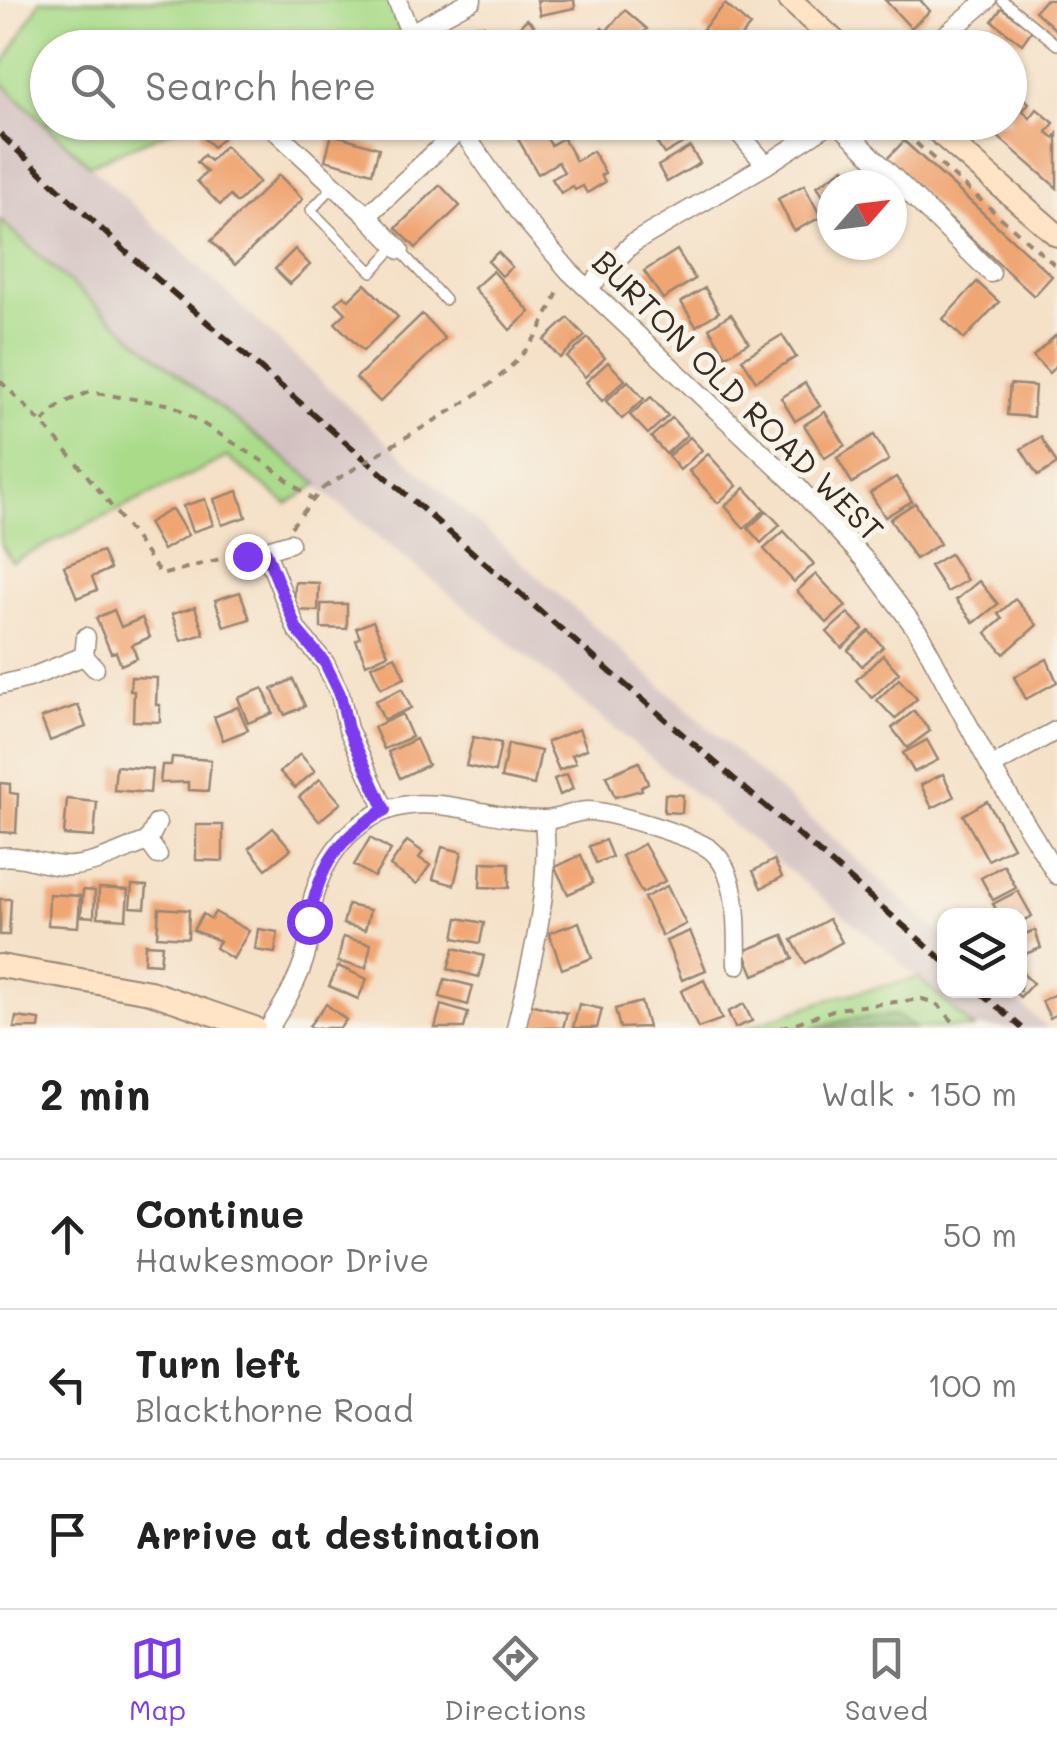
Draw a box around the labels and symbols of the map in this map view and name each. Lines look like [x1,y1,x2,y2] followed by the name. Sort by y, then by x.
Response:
[817,170,907,260] north arrow
[584,240,894,550] street label: BURTON OLD ROAD WEST
[225,534,271,580] route end
[287,899,333,945] route start

